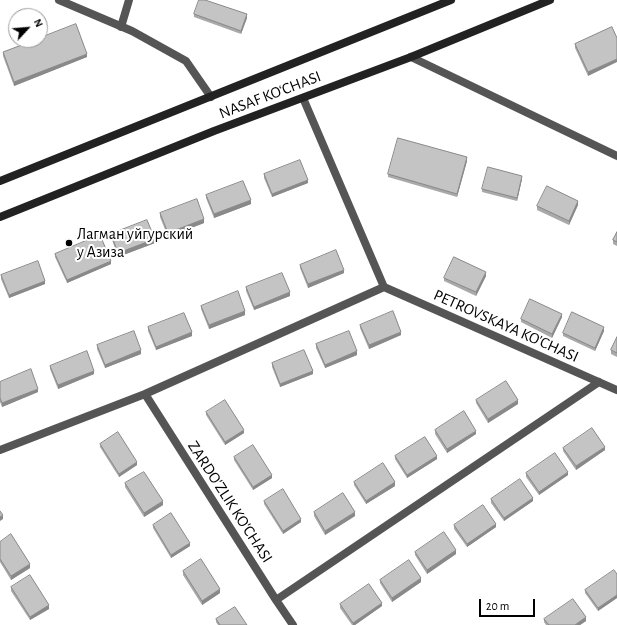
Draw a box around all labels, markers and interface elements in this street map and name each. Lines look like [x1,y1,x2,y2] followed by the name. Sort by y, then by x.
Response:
[8,8,48,48] north arrow
[32,17,45,29] text: N
[216,67,324,123] street label: NASAF KO‘CHASI
[77,224,193,262] place label: Лагман уйгурский у Азиза
[64,238,74,248] marker: Лагман уйгурский у Азиза
[431,285,581,367] street label: PETROVSKAYA KO'CHASI
[183,437,277,567] street label: ZARDO'ZLIK KO'CHASI
[481,591,537,617] scale bar
[486,600,509,612] text: 20 m

